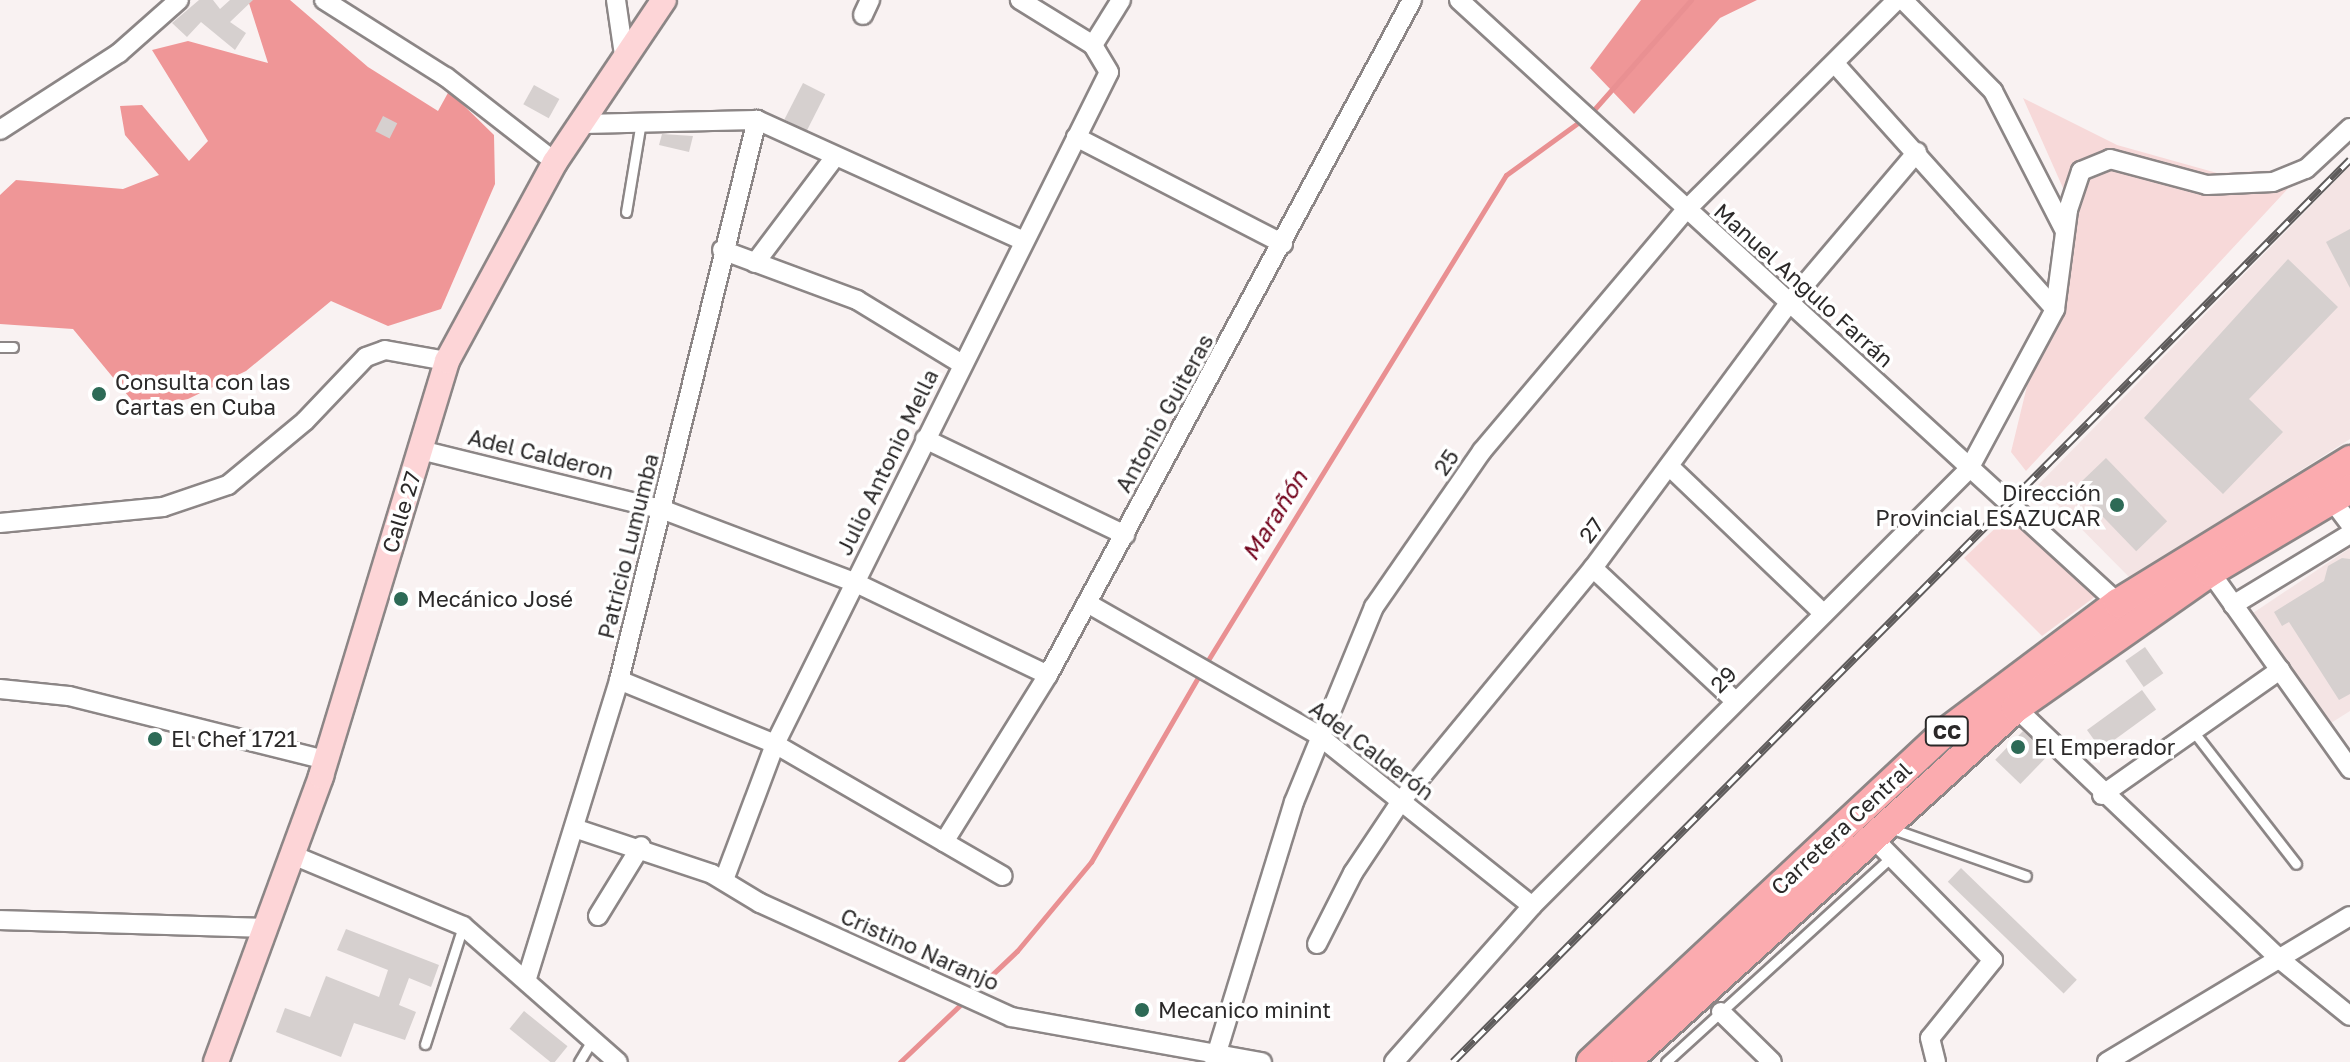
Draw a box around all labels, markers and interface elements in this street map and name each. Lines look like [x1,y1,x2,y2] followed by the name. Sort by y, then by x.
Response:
[1709,198,1899,372] street label: Manuel Angulo Farrán
[1110,329,1218,497] street label: Antonio Guiteras
[831,365,943,559] street label: Julio Antonio Mella
[115,368,290,420] place label: Consulta con las Cartas en Cuba
[90,385,108,403] marker: Consulta con las Cartas en Cuba
[466,423,616,485] street label: Adel Calderon
[1428,444,1464,480] street label: 25
[592,451,664,641] street label: Patricio Lumumba
[1235,465,1313,565] water label: Marañón
[376,468,426,556] street label: Calle 27
[1875,479,2101,530] place label: Dirección Provincial ESAZUCAR
[2108,496,2126,514] marker: Dirección Provincial ESAZUCAR
[1573,512,1609,548] street label: 27
[417,586,573,612] place label: Mecánico José
[392,590,410,608] marker: Mecánico José
[1704,660,1742,698] street label: 29
[1305,695,1439,805] street label: Adel Calderón
[1923,715,1971,747] road number: CC
[171,726,297,752] place label: El Chef 1721
[146,730,164,748] marker: El Chef 1721
[2034,734,2175,760] place label: El Emperador
[2009,738,2027,756] marker: El Emperador
[1765,756,1917,900] street label: Carretera Central
[837,902,1003,996] street label: Cristino Naranjo
[1158,997,1331,1023] place label: Mecanico minint
[1133,1001,1151,1019] marker: Mecanico minint

